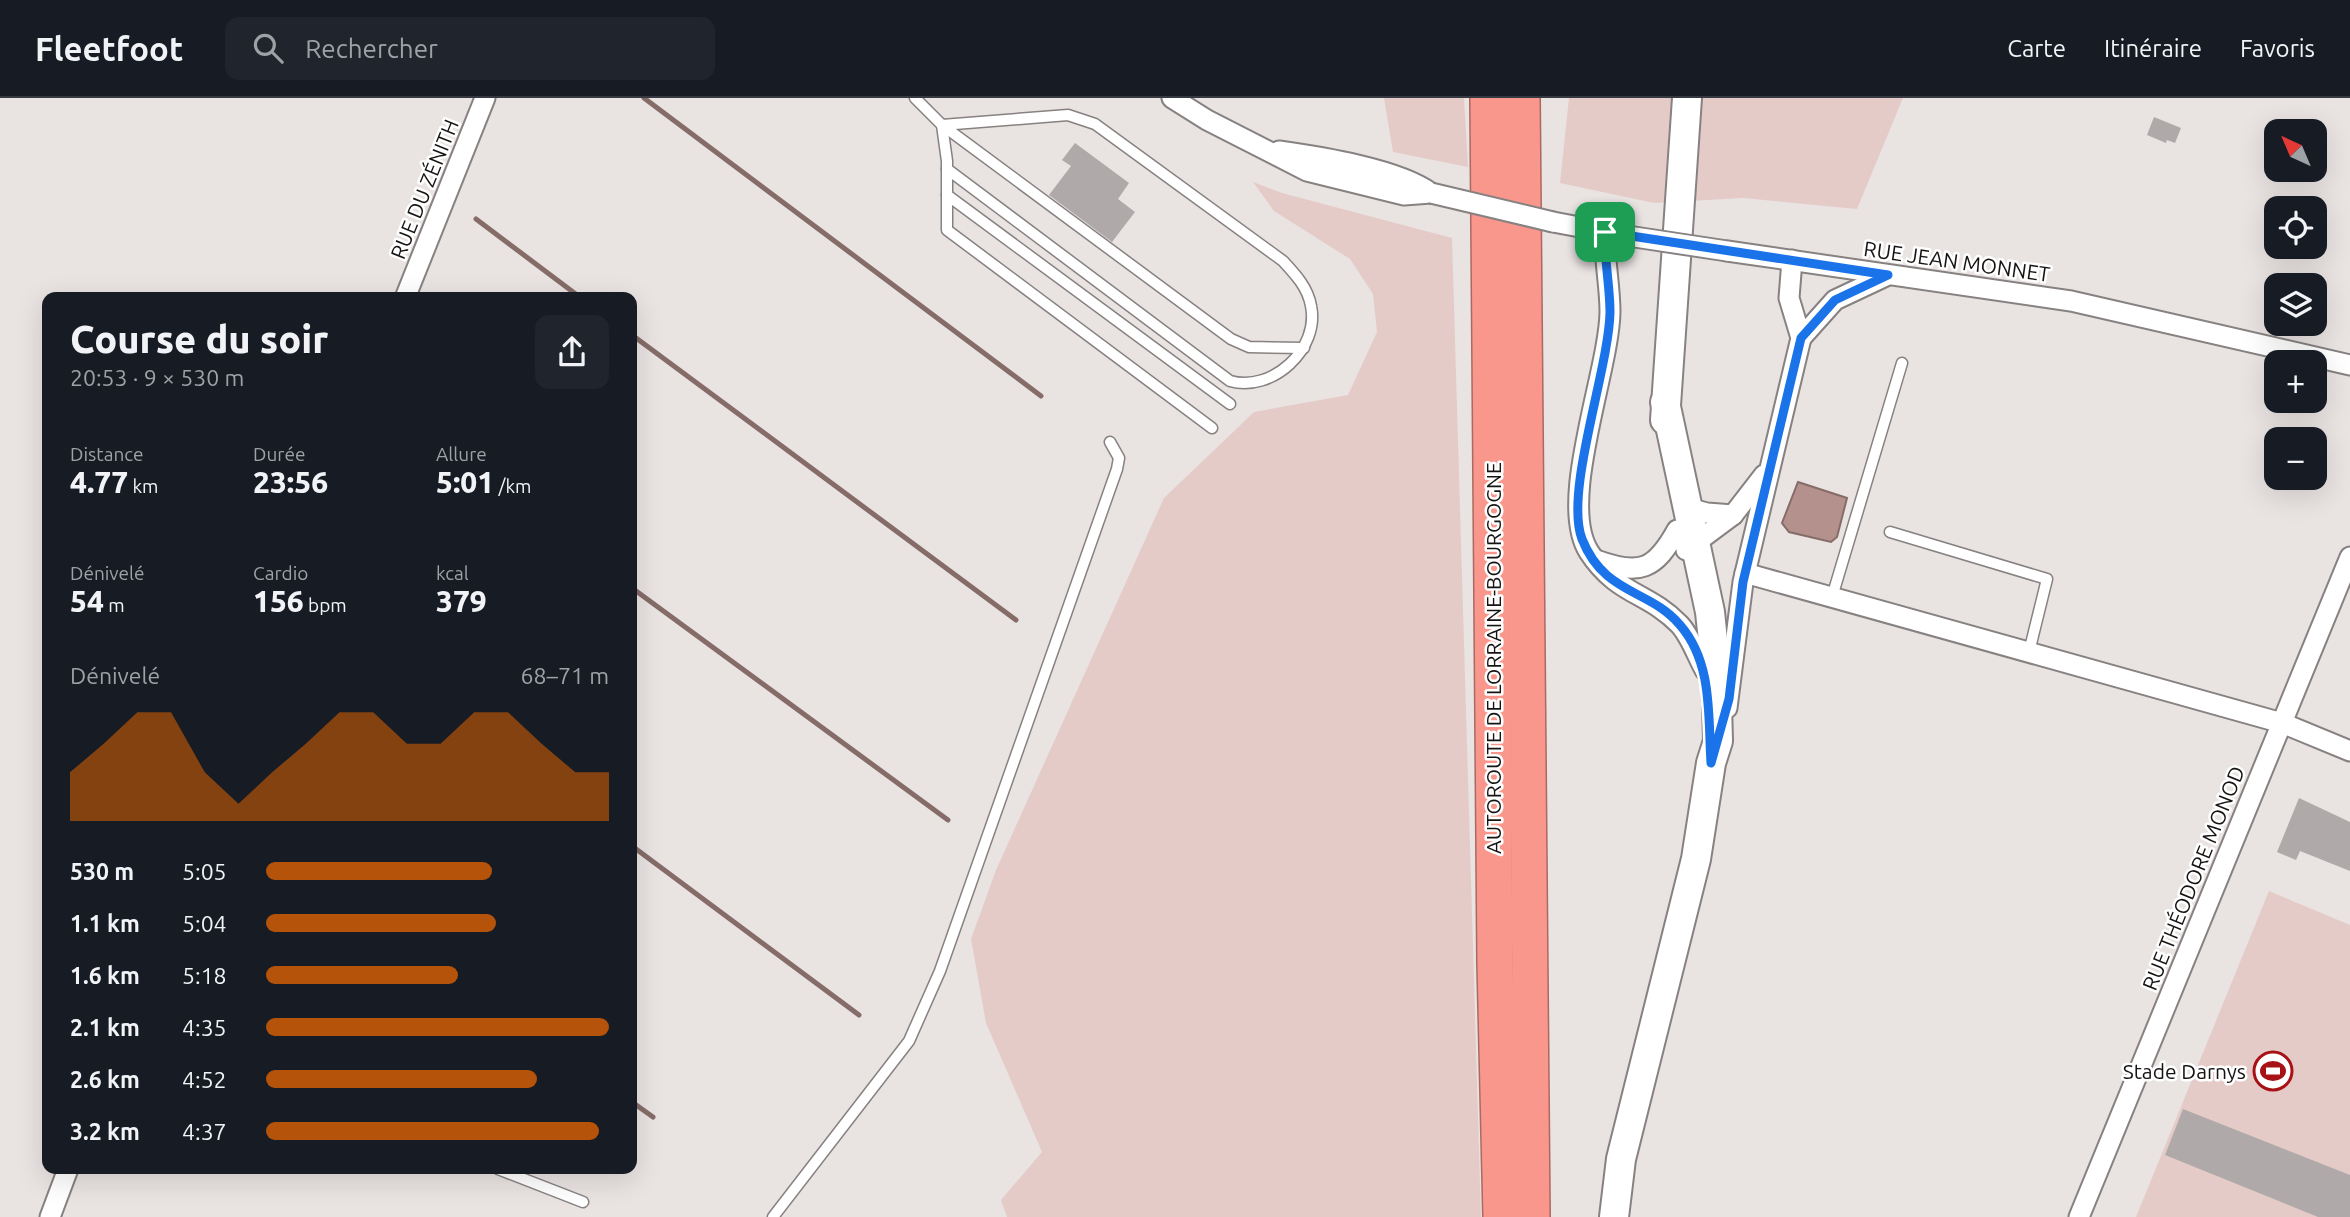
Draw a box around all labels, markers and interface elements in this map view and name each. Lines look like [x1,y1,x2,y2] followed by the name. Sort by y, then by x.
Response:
[225,17,715,80] search box
[249,29,287,67] icon: search
[35,30,183,67] text: Fleetfoot
[305,34,438,63] text: Rechercher
[2007,35,2066,62] text: Carte
[2104,35,2202,62] text: Itinéraire
[2240,35,2315,62] text: Favoris
[385,116,463,262] street label: RUE DU ZÉNITH
[2264,119,2328,182] north arrow
[2264,119,2327,490] map controls
[2264,196,2327,259] button: locate
[1575,202,1635,262] pin
[1586,213,1624,251] icon: arrive
[1862,236,2052,286] street label: RUE JEAN MONNET
[2264,273,2327,336] button: layers
[535,315,609,389] button: share
[70,318,328,360] text: Course du soir
[2264,350,2327,413] button: +
[70,365,244,390] text: 20:53 · 9 × 530 m
[2264,427,2327,490] button: −
[70,443,144,465] text: Distance
[253,443,305,465] text: Durée
[436,443,487,465] text: Allure
[1481,462,1505,854] street label: AUTOROUTE DE LORRAINE-BOURGOGNE
[70,465,128,499] text: 4.77
[253,465,328,499] text: 23:56
[436,465,494,499] text: 5:01
[128,475,158,497] text: km
[494,475,532,497] text: /km
[70,562,145,584] text: Dénivelé
[253,562,308,584] text: Cardio
[436,562,469,584] text: kcal
[70,584,104,618] text: 54
[253,584,304,618] text: 156
[436,584,487,618] text: 379
[104,594,125,616] text: m
[304,594,347,616] text: bpm
[70,663,160,688] text: Dénivelé
[521,663,609,688] text: 68–71 m
[2137,762,2249,994] street label: RUE THÉODORE MONOD
[70,859,134,884] text: 530 m
[182,859,227,884] text: 5:05
[70,911,140,936] text: 1.1 km
[182,911,227,936] text: 5:04
[70,963,140,988] text: 1.6 km
[182,963,227,988] text: 5:18
[70,1015,140,1040] text: 2.1 km
[182,1015,227,1040] text: 4:35
[2252,1050,2294,1092] sports icon: Stade Darnys
[2123,1059,2246,1083] place label: Stade Darnys
[70,1067,140,1092] text: 2.6 km
[182,1067,227,1092] text: 4:52
[70,1119,140,1144] text: 3.2 km
[182,1119,227,1144] text: 4:37

